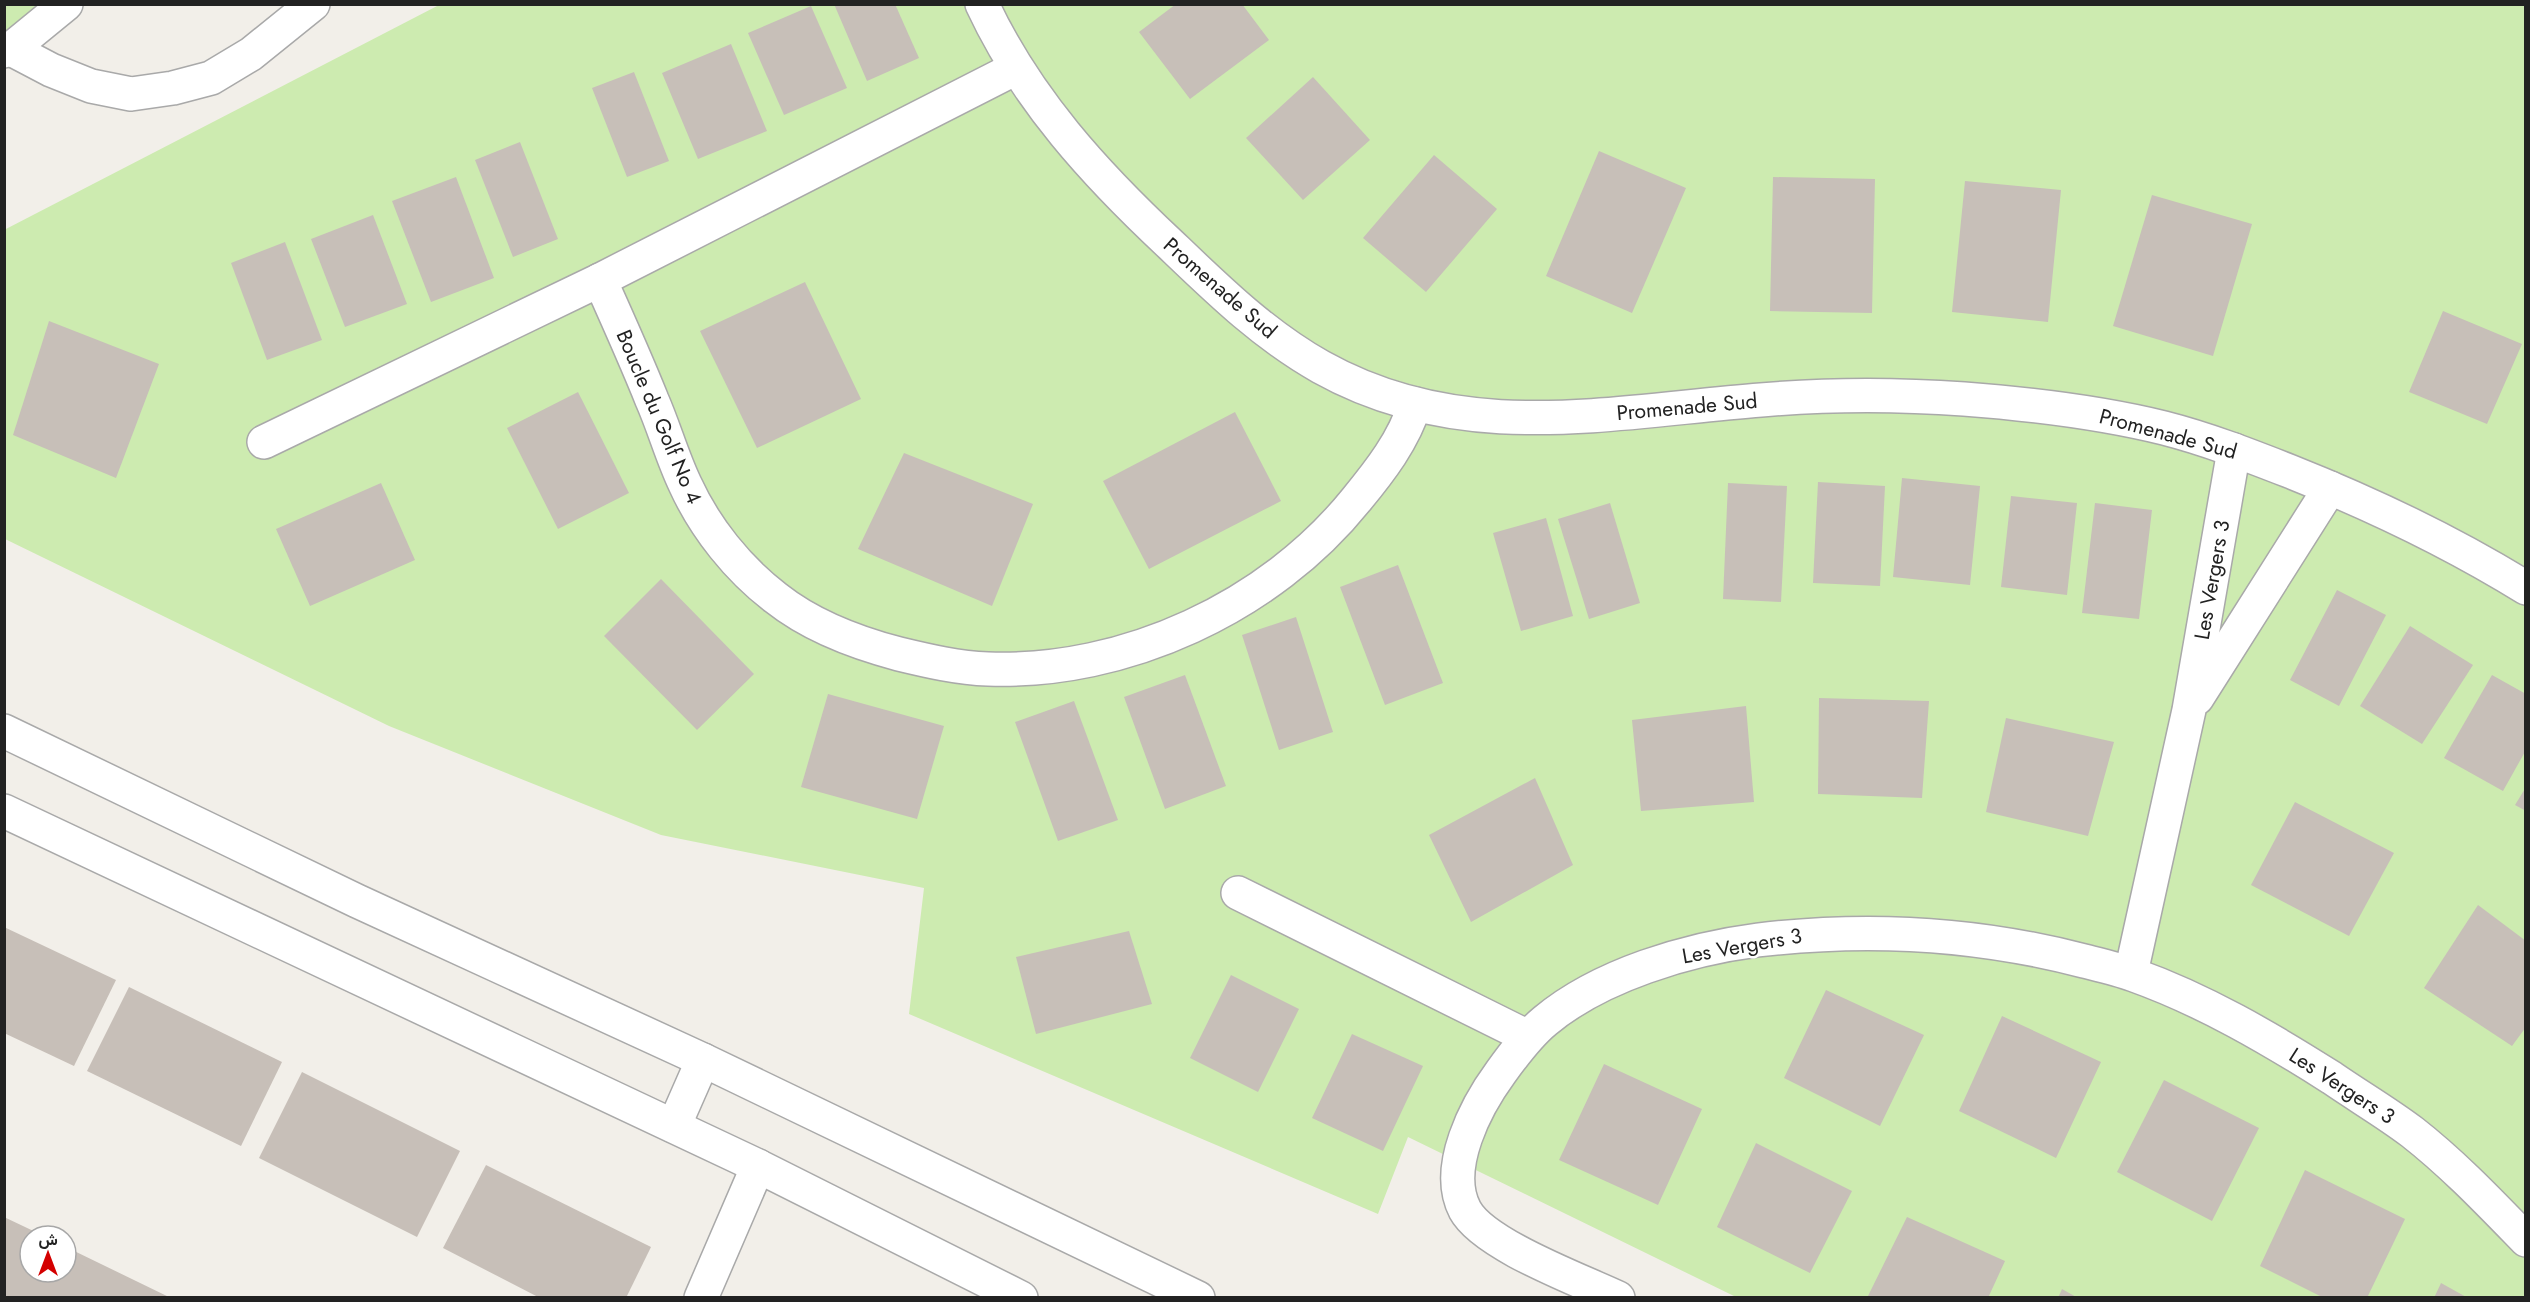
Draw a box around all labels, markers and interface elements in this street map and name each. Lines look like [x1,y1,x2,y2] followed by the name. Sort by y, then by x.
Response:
[1157,230,1283,346] street label: Promenade Sud
[609,325,709,509] street label: Boucle du Golf No 4
[1615,386,1759,428] street label: Promenade Sud
[2096,401,2240,467] street label: Promenade Sud
[2187,518,2237,642] street label: Les Vergers 3
[1680,921,1804,971] street label: Les Vergers 3
[2283,1040,2401,1132] street label: Les Vergers 3
[18,1224,78,1284] north arrow
[38,1228,58,1251] text: ش

